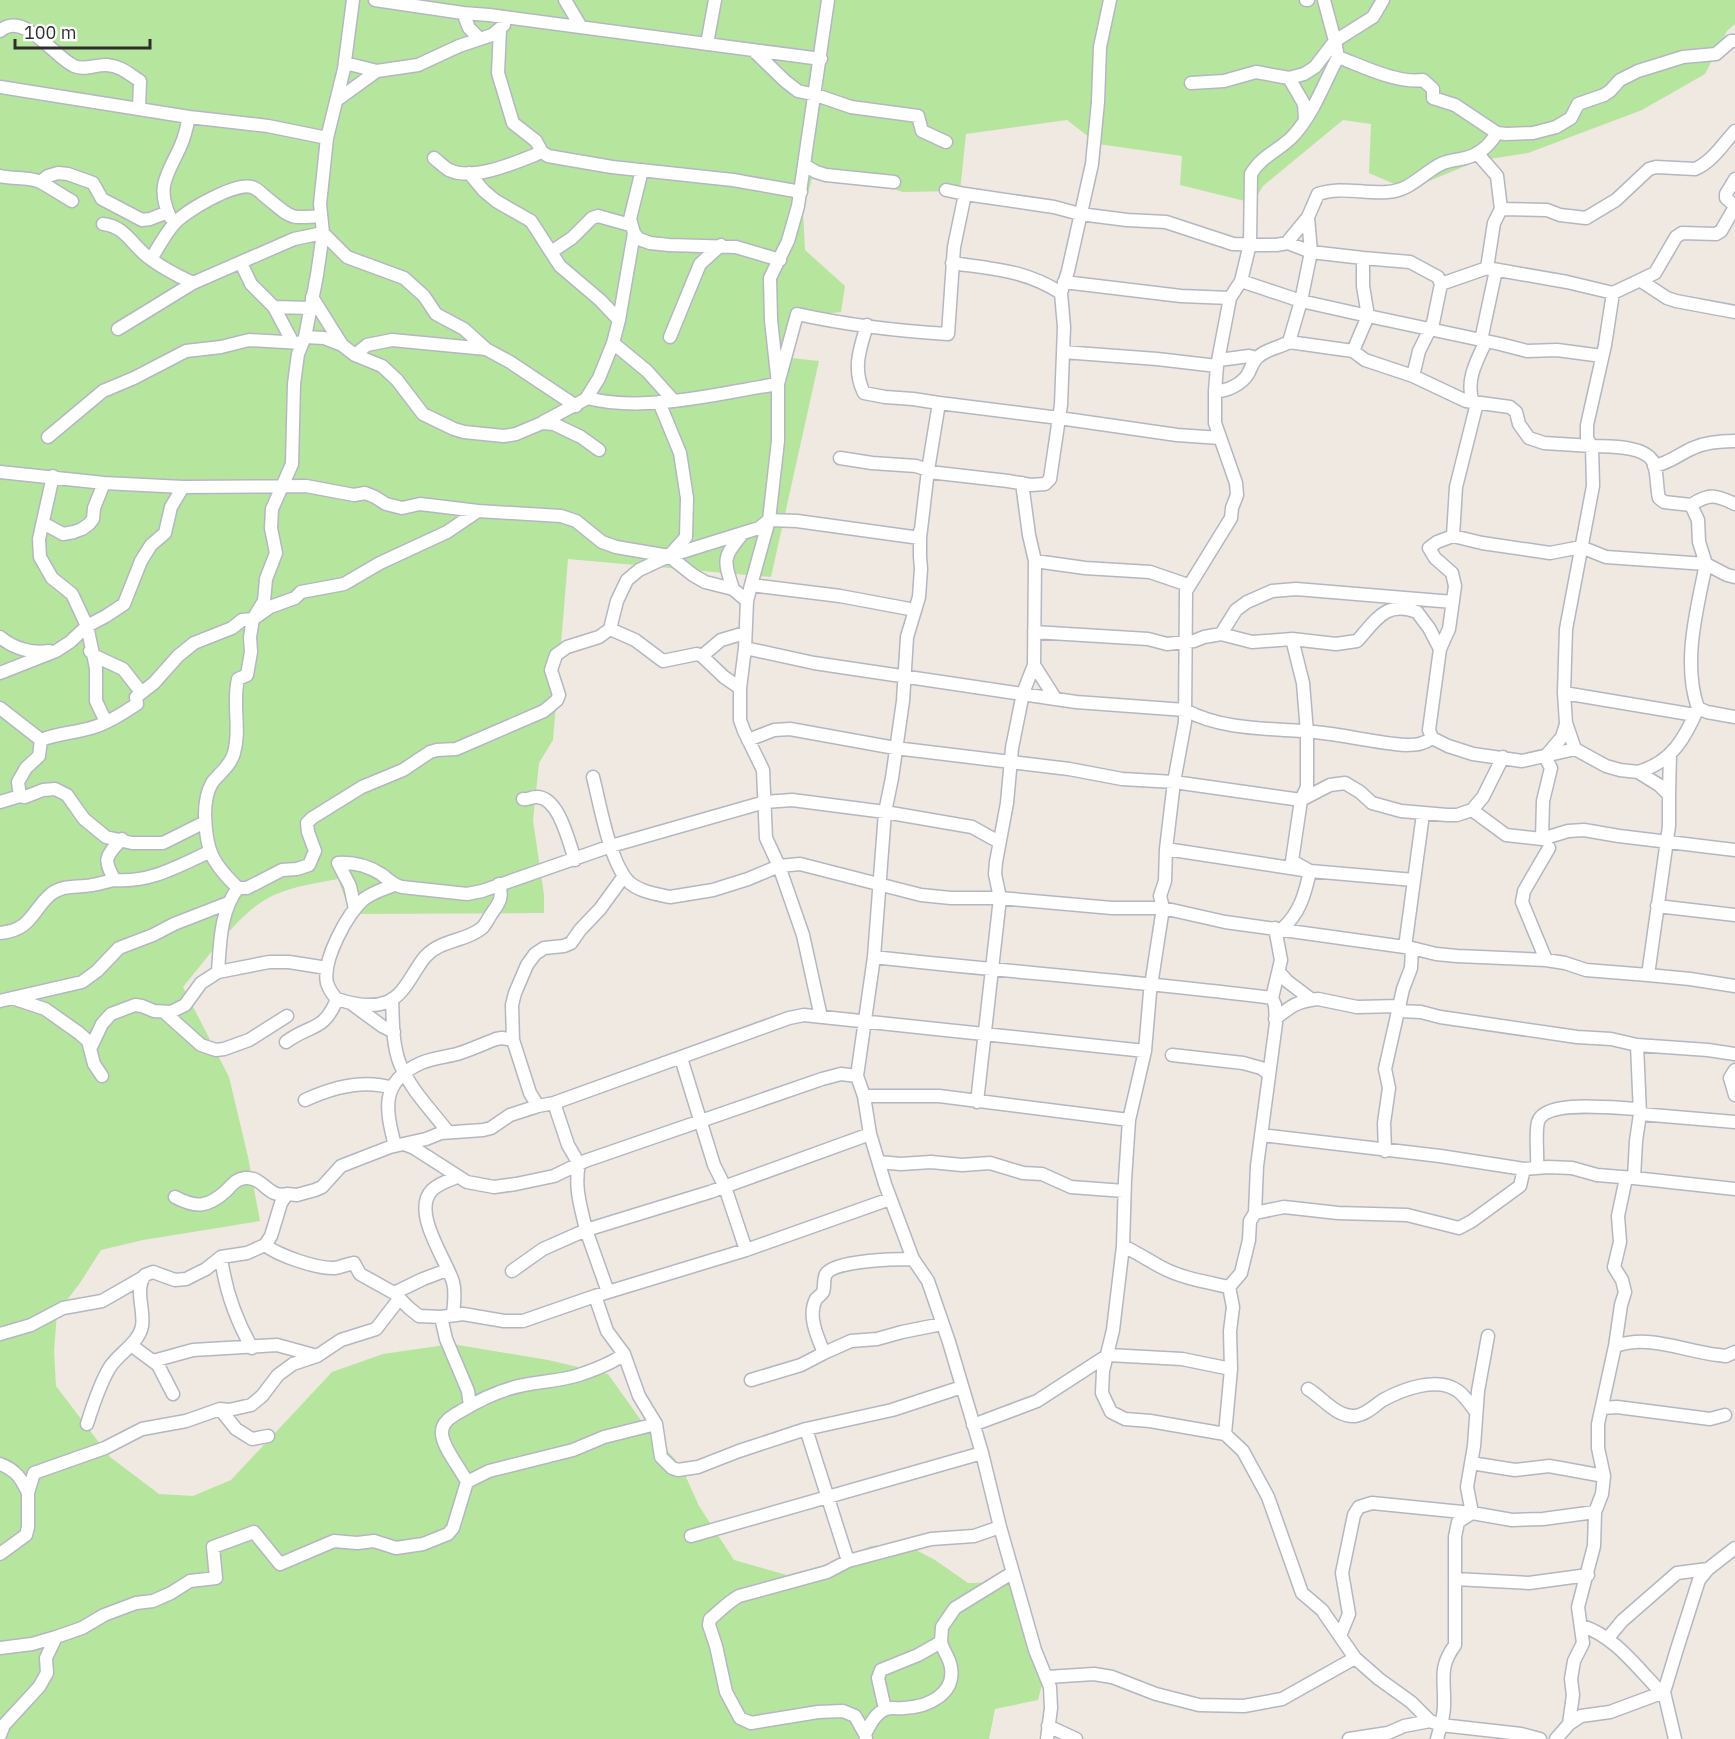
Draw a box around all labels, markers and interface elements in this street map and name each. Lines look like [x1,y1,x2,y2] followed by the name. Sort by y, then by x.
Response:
[15,12,150,50] scale bar
[24,21,76,44] text: 100 m

